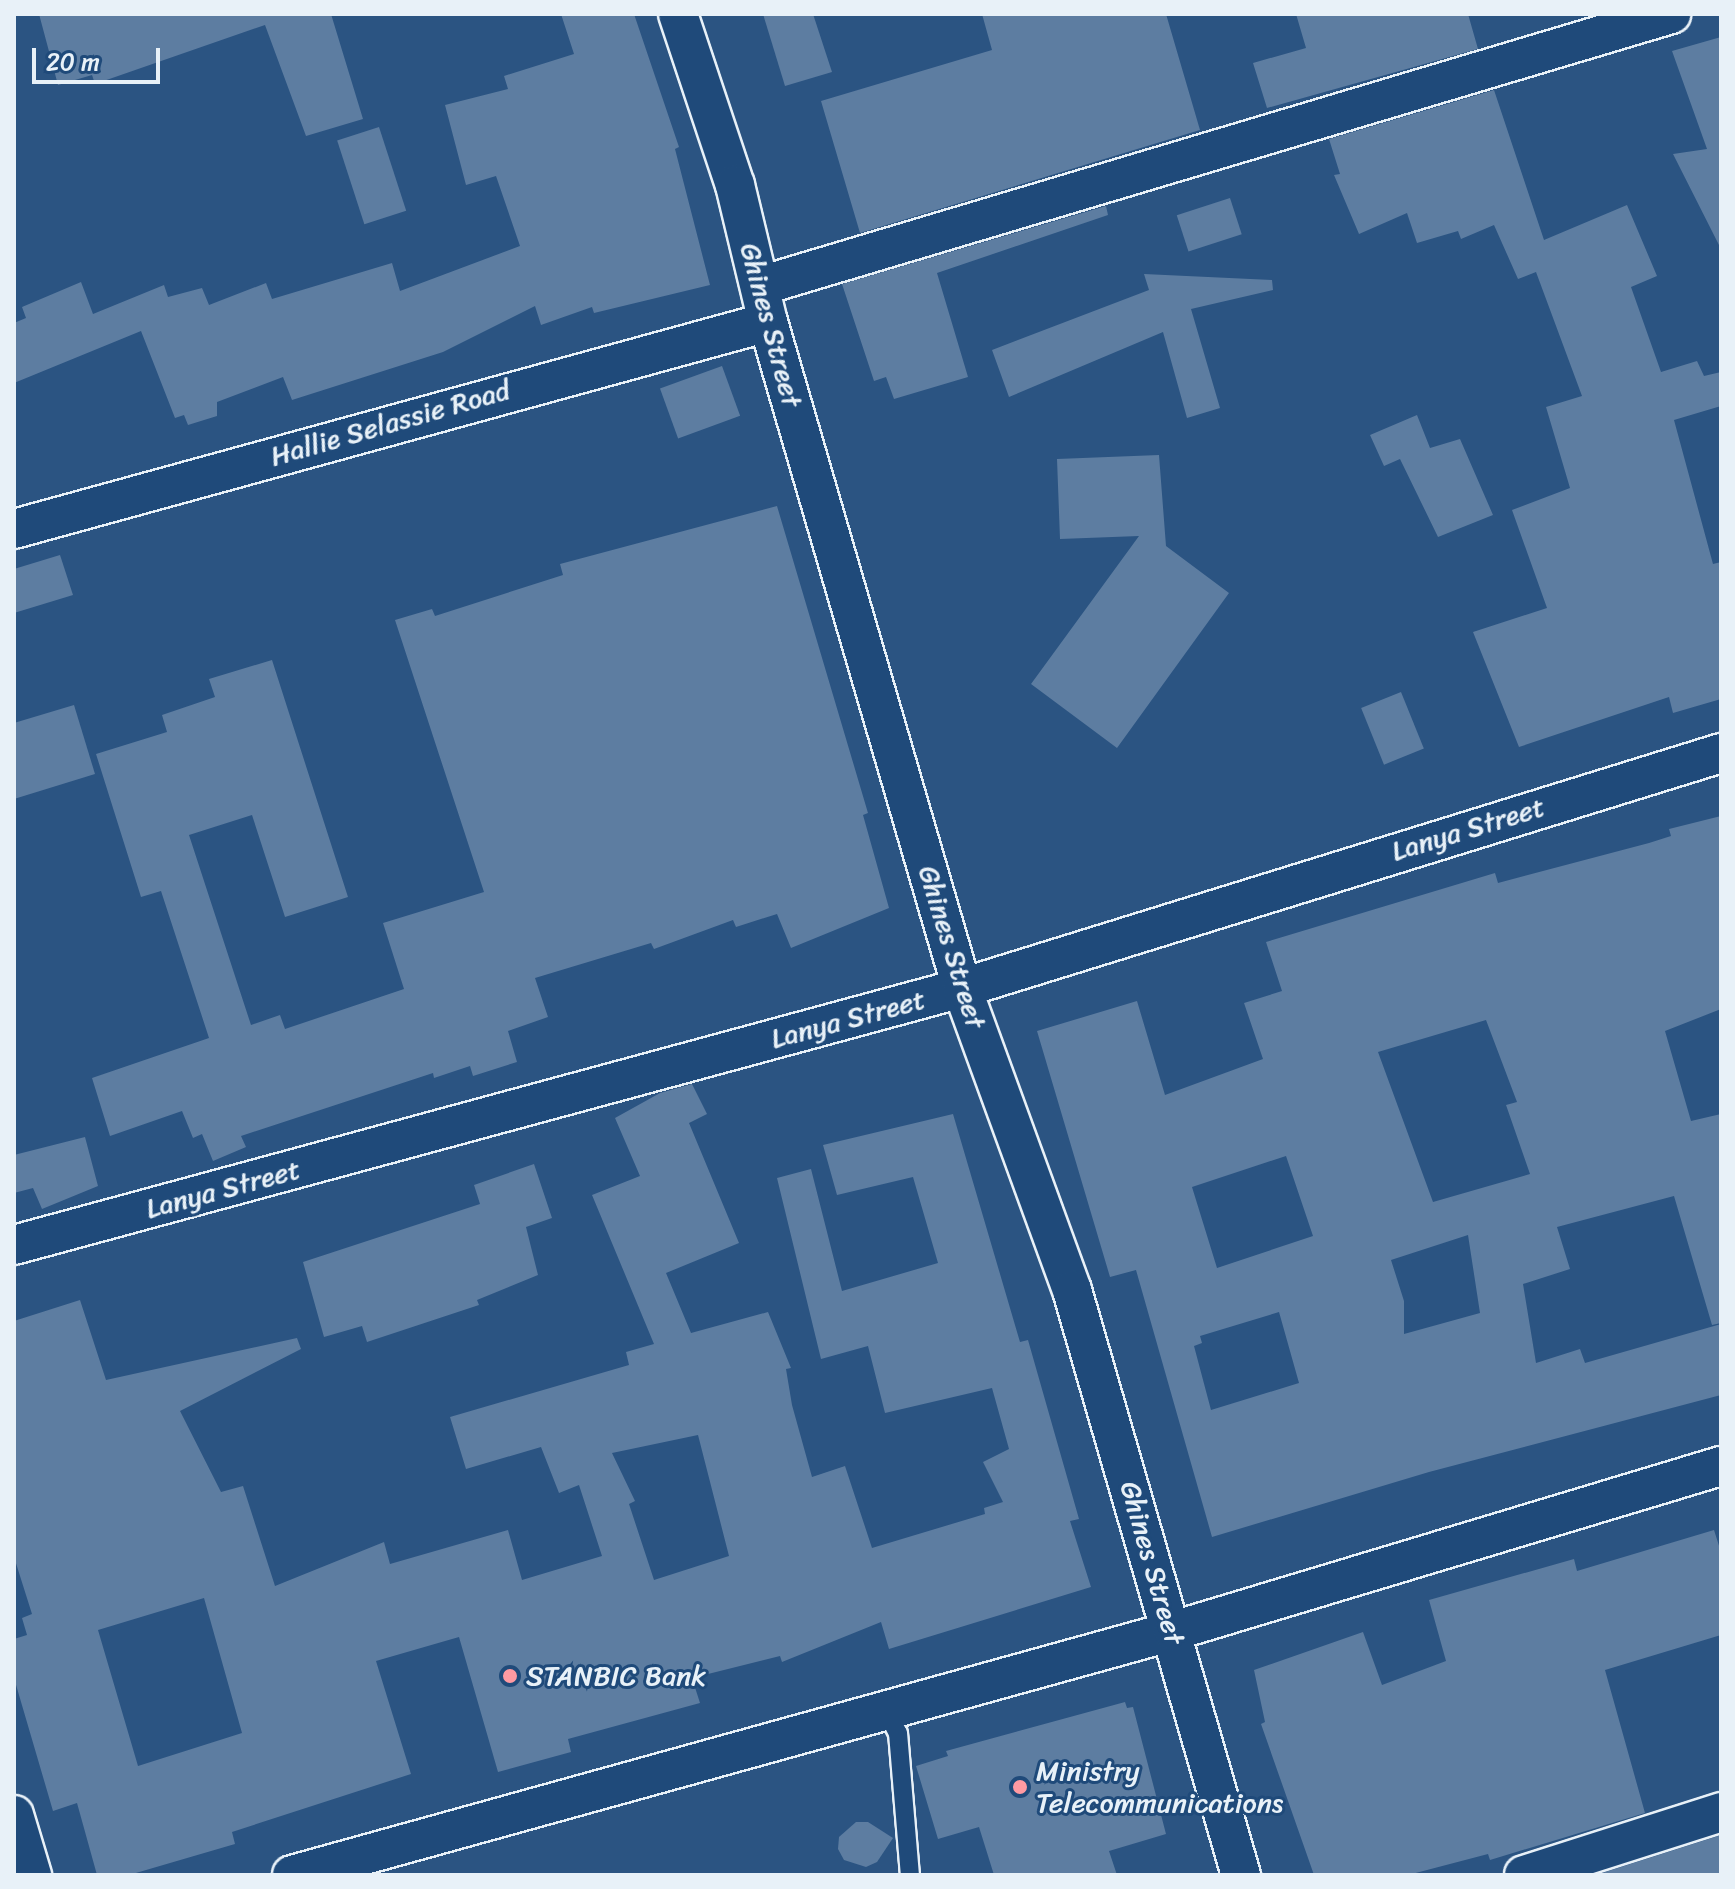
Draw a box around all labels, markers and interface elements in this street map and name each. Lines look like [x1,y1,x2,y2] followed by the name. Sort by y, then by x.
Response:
[36,32,164,82] scale bar
[46,41,100,83] text: 20 m
[733,239,809,411] street label: Ghines Street
[267,373,513,473] street label: Hallie Selassie Road
[1387,790,1549,868] street label: Lanya Street
[911,861,993,1033] street label: Ghines Street
[767,982,929,1056] street label: Lanya Street
[142,1152,304,1226] street label: Lanya Street
[1112,1477,1192,1649] street label: Ghines Street
[526,1659,706,1693] place label: STANBIC Bank
[501,1667,519,1685] marker: STANBIC Bank
[1036,1754,1283,1820] place label: Ministry Telecommunications
[1011,1778,1029,1796] marker: Ministry Telecommunications

